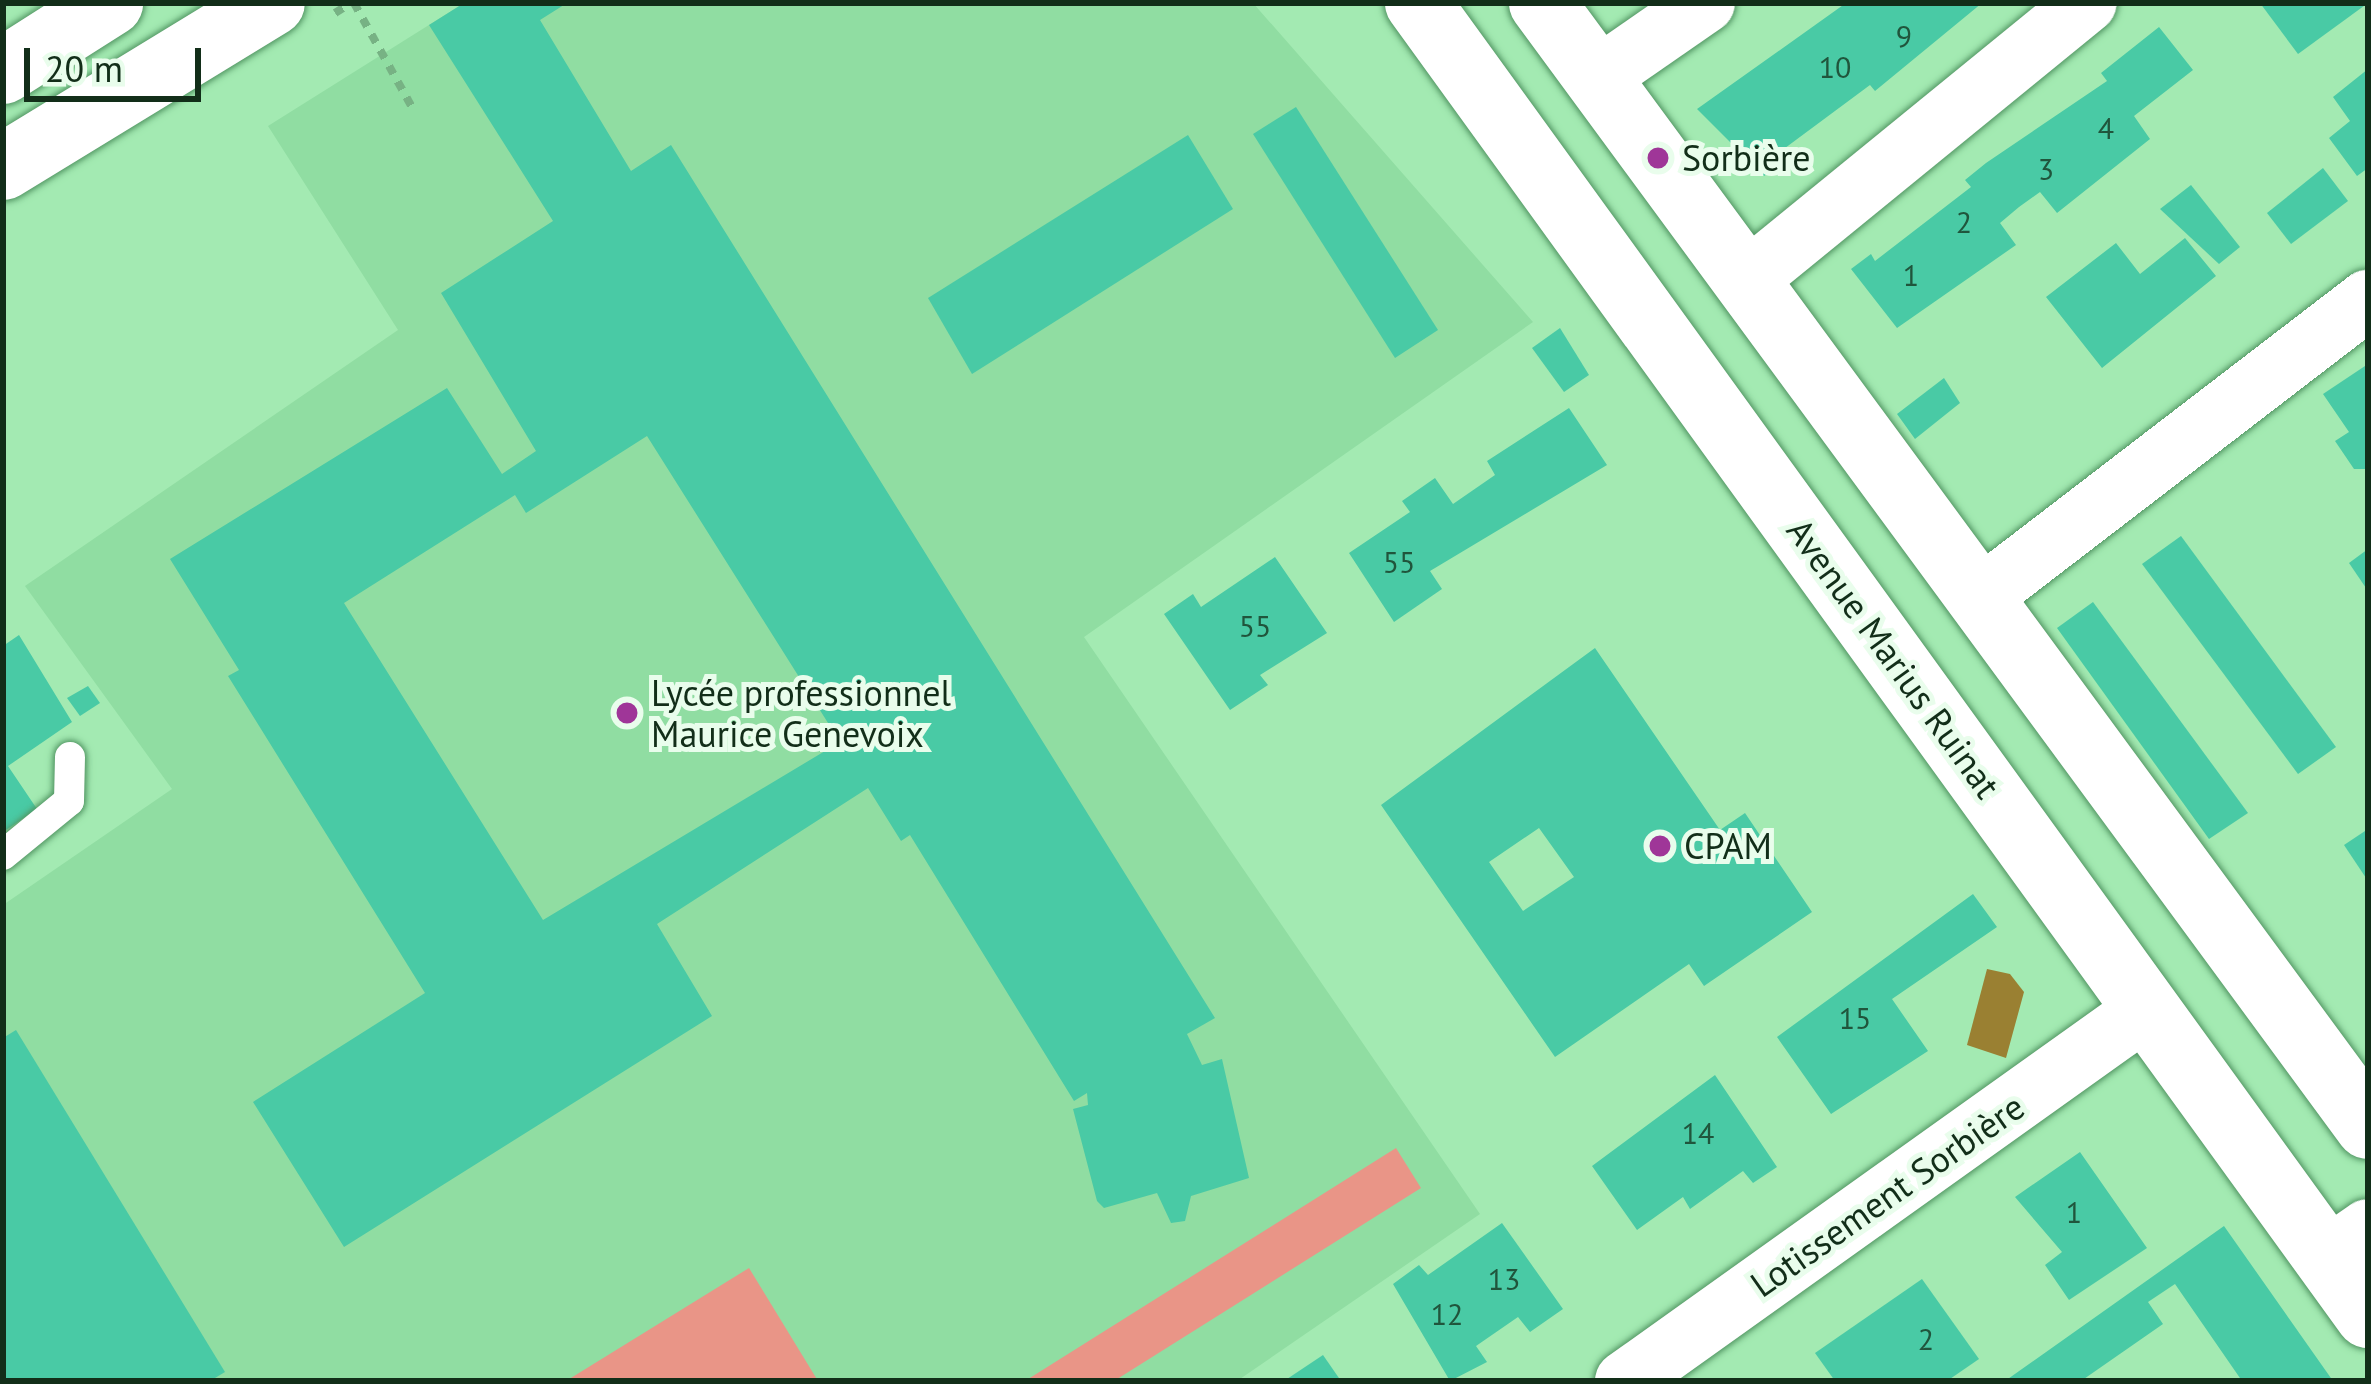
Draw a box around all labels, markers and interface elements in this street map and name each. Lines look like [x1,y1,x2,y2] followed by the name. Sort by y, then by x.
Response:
[1896,18,1912,54] house number: 9
[30,24,207,98] scale bar
[45,45,123,92] text: 20 m
[1819,49,1851,85] house number: 10
[2098,110,2114,146] house number: 4
[1682,136,1811,180] place label: Sorbière
[1645,145,1671,171] marker: Sorbière
[2038,151,2054,187] house number: 3
[1956,204,1972,240] house number: 2
[1903,257,1919,293] house number: 1
[1778,510,2010,806] street label: Avenue Marius Ruinat
[1383,544,1415,580] house number: 55
[1239,608,1271,644] house number: 55
[651,670,951,755] place label: Lycée professionnel Maurice Genevoix
[614,700,640,726] marker: Lycée professionnel Maurice Genevoix
[1684,824,1772,868] place label: CPAM
[1647,833,1673,859] marker: CPAM
[1839,1000,1871,1036] house number: 15
[1742,1084,2032,1306] street label: Lotissement Sorbière
[1682,1115,1714,1151] house number: 14
[2066,1194,2082,1230] house number: 1
[1488,1261,1520,1297] house number: 13
[1431,1296,1463,1332] house number: 12
[1918,1321,1934,1357] house number: 2

